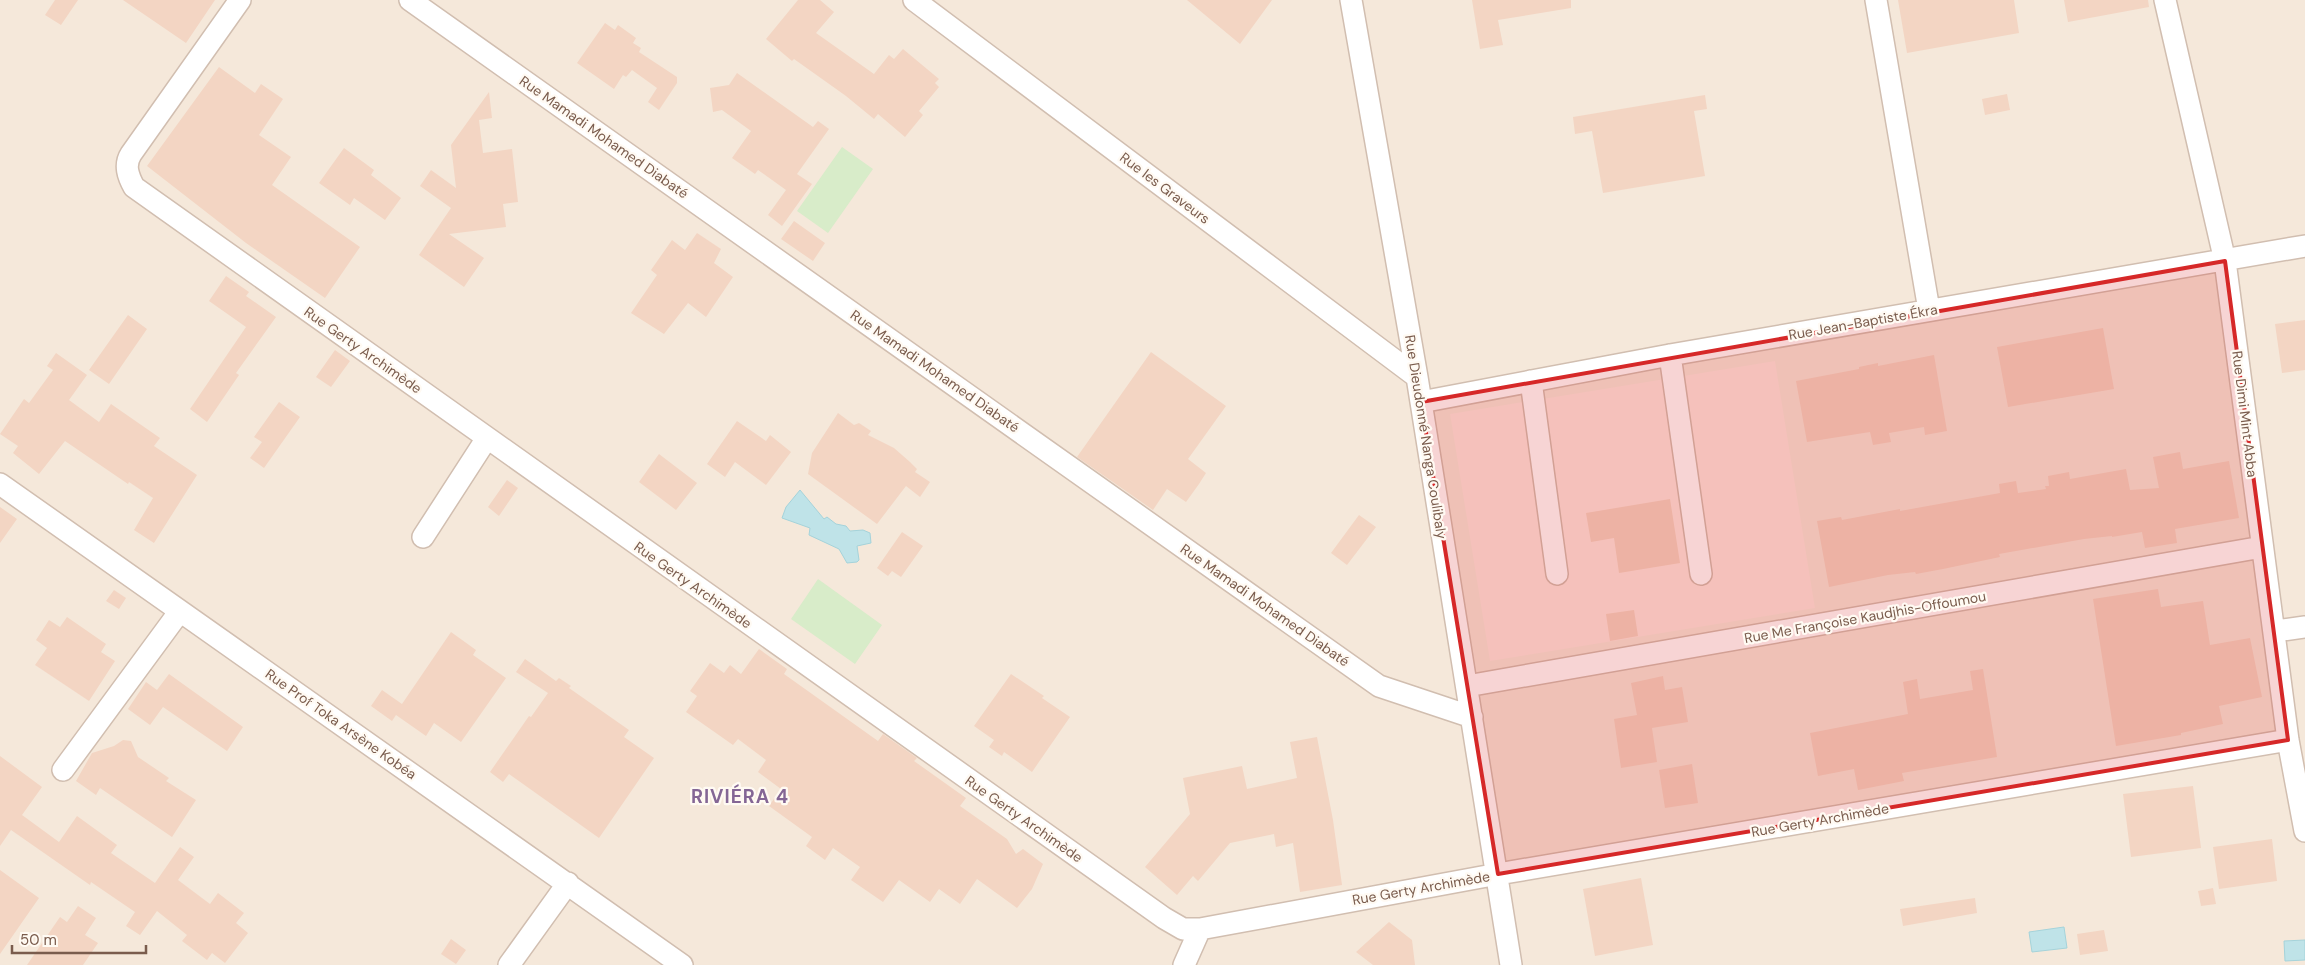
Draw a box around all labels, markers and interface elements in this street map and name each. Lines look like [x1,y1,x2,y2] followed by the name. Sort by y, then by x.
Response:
[516,72,692,202] street label: Rue Mamadi Mohamed Diabaté
[1116,148,1214,228] street label: Rue les Graveurs
[1787,300,1939,344] street label: Rue Jean-Baptiste Ékra
[301,303,425,397] street label: Rue Gerty Archimède
[847,306,1023,436] street label: Rue Mamadi Mohamed Diabaté
[1401,334,1451,541] street label: Rue Dieudonné Nanga Coulibaly
[2228,350,2262,478] street label: Rue Dimi Mint Abba
[631,538,755,632] street label: Rue Gerty Archimède
[1177,540,1353,670] street label: Rue Mamadi Mohamed Diabaté
[1743,587,1987,647] street label: Rue Me Françoise Kaudjhis-Offoumou
[262,665,420,783] street label: Rue Prof Toka Arsène Kobéa
[962,772,1086,866] street label: Rue Gerty Archimède
[691,784,789,809] district label: RIVIÉRA 4
[1750,799,1890,841] street label: Rue Gerty Archimède
[1351,867,1491,909] street label: Rue Gerty Archimède
[12,922,146,954] scale bar
[20,930,57,950] text: 50 m

